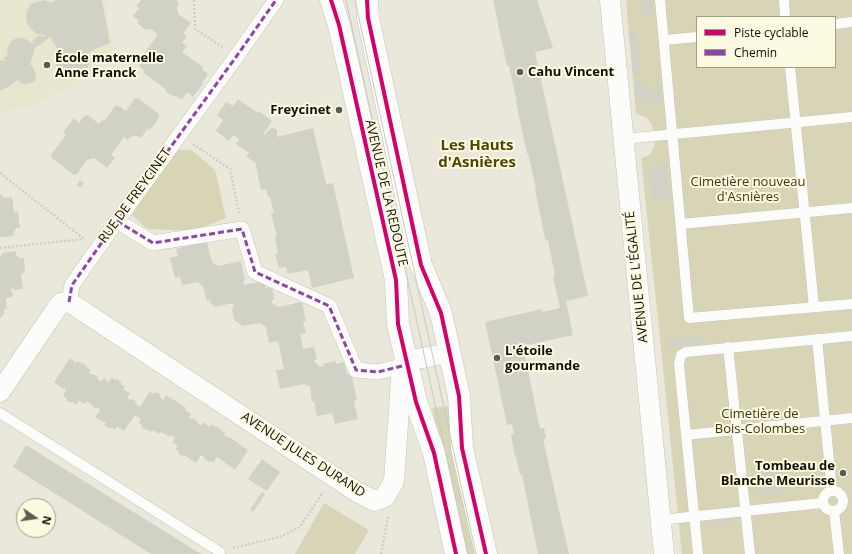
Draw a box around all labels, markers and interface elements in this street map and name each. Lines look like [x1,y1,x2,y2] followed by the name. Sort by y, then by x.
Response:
[696,16,836,68] legend
[734,24,808,41] text: Piste cyclable
[734,44,777,61] text: Chemin
[55,50,164,81] place label: École maternelle Anne Franck
[42,60,52,70] marker: École maternelle Anne Franck
[528,64,614,80] place label: Cahu Vincent
[515,67,525,77] marker: Cahu Vincent
[270,102,331,118] place label: Freycinet
[334,105,344,115] marker: Freycinet
[362,118,410,268] street label: AVENUE DE LA REDOUTE
[438,137,516,172] district label: Les Hauts d'Asnières
[95,146,175,246] street label: RUE DE FREYCINET
[691,174,805,205] park label: Cimetière nouveau d'Asnières
[622,210,652,344] street label: AVENUE DE L'ÉGALITÉ
[505,343,580,374] place label: L'étoile gourmande
[492,353,502,363] marker: L'étoile gourmande
[715,406,805,437] park label: Cimetière de Bois-Colombes
[238,409,368,501] street label: AVENUE JULES DURAND
[721,458,835,489] place label: Tombeau de Blanche Meurisse
[838,468,848,478] marker: Tombeau de Blanche Meurisse
[16,498,56,538] north arrow
[39,515,56,527] text: N

